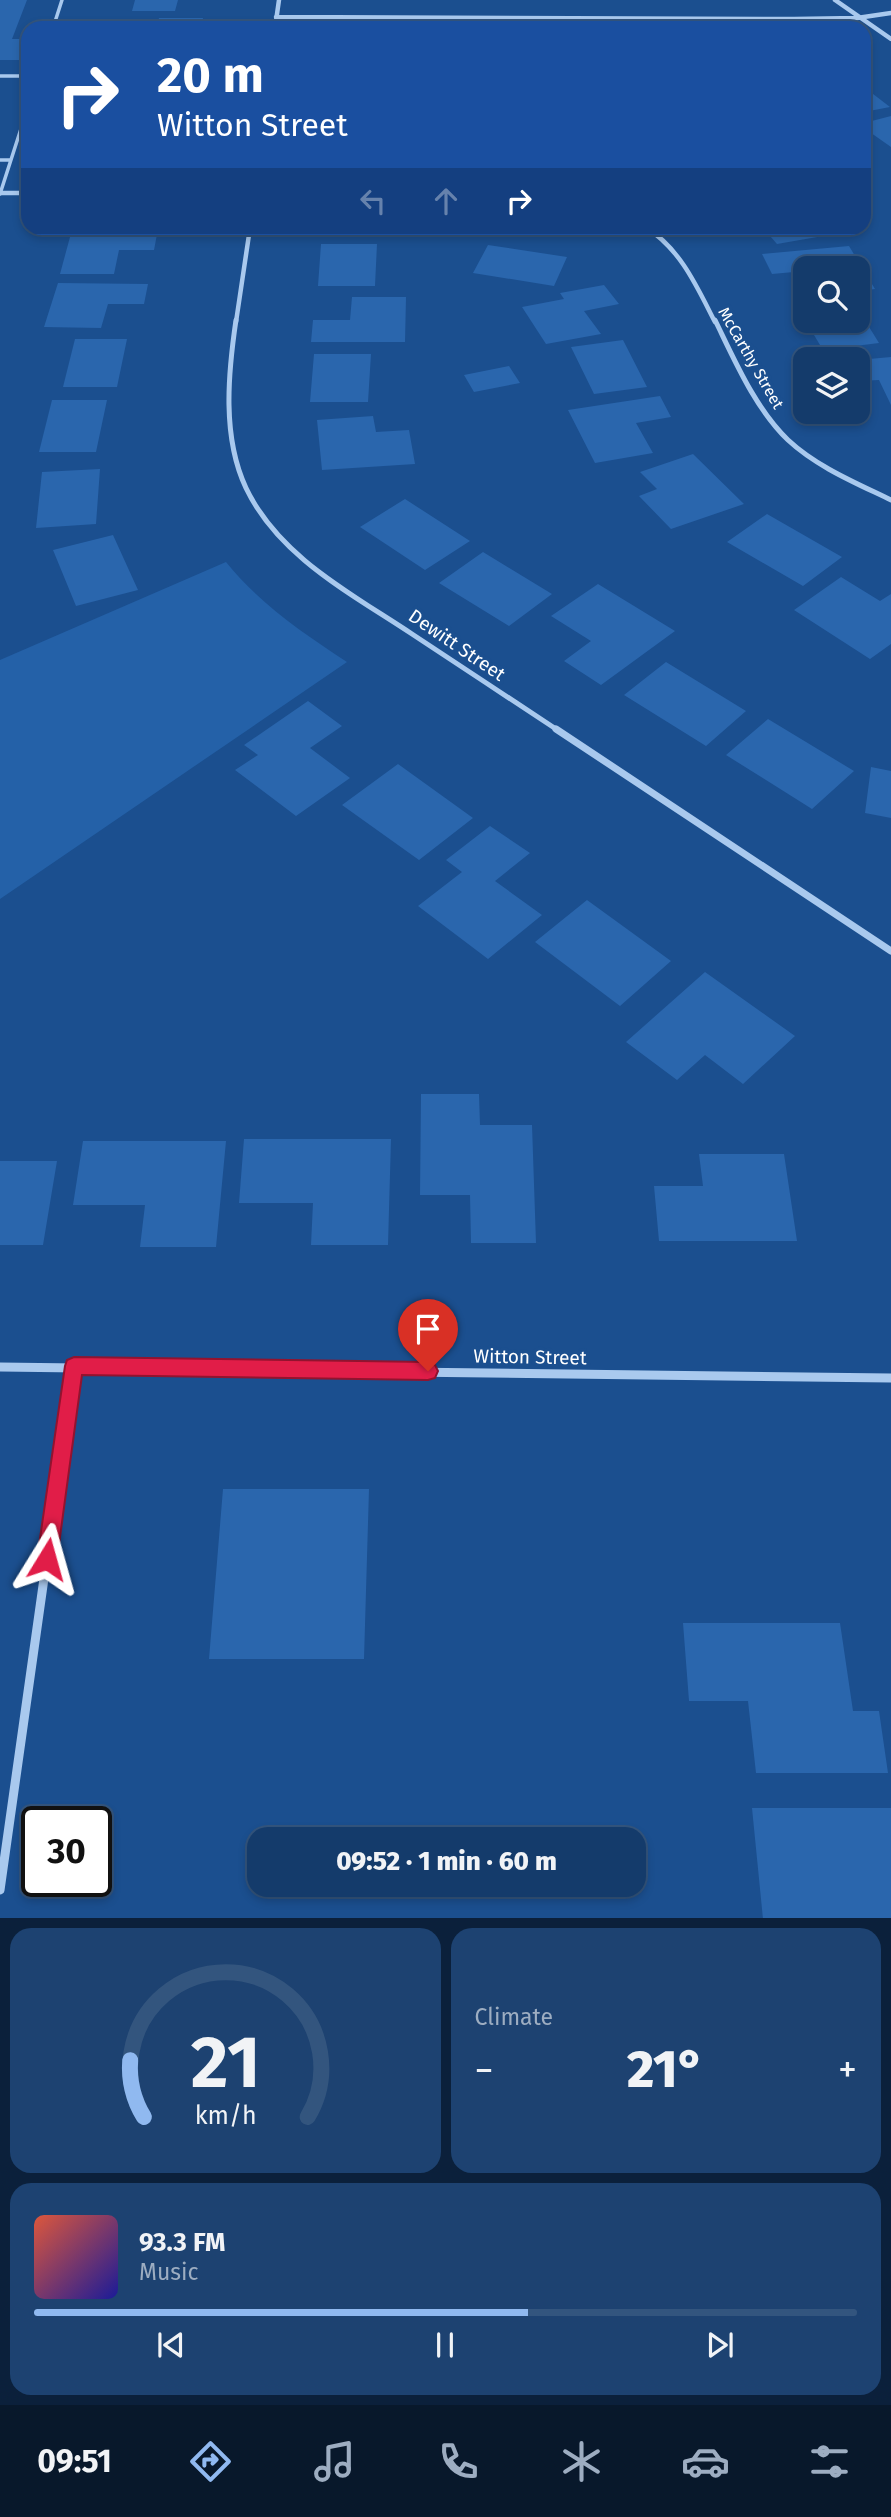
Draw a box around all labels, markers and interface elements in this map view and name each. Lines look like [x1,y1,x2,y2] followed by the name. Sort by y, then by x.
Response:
[157,46,264,105] text: 20 m
[42,49,133,140] icon: right
[157,106,348,144] text: Witton Street
[354,182,392,220] icon: left
[427,182,465,220] icon: ahead
[500,182,538,220] icon: right
[793,256,870,424] map controls
[793,256,870,333] button: search
[714,304,788,412] street label: McCarthy Street
[793,347,870,424] button: layers
[404,604,510,686] street label: Dewitt Street
[398,1299,458,1371] pin
[409,1310,447,1348] icon: arrive
[473,1345,587,1369] street label: Witton Street
[10,1522,84,1596] position arrow
[21,1806,112,1897] speed limit sign: 30
[336,1846,557,1877] text: 09:52 · 1 min · 60 m
[475,2003,553,2031] text: Climate
[190,2019,260,2106] text: 21
[627,2038,705,2101] text: 21°
[475,2047,494,2093] text: −
[838,2047,857,2093] text: +
[194,2100,256,2130] text: km/h
[139,2227,225,2258] text: 93.3 FM
[139,2258,199,2286] text: Music
[152,2326,190,2364] icon: previous
[426,2326,464,2364] icon: pause
[701,2326,739,2364] icon: next
[186,2437,235,2486] icon: directions
[310,2437,359,2486] icon: music
[434,2437,483,2486] icon: phone
[557,2437,606,2486] icon: climate
[681,2437,730,2486] icon: car
[805,2437,854,2486] icon: filters
[37,2442,112,2480] text: 09:51

